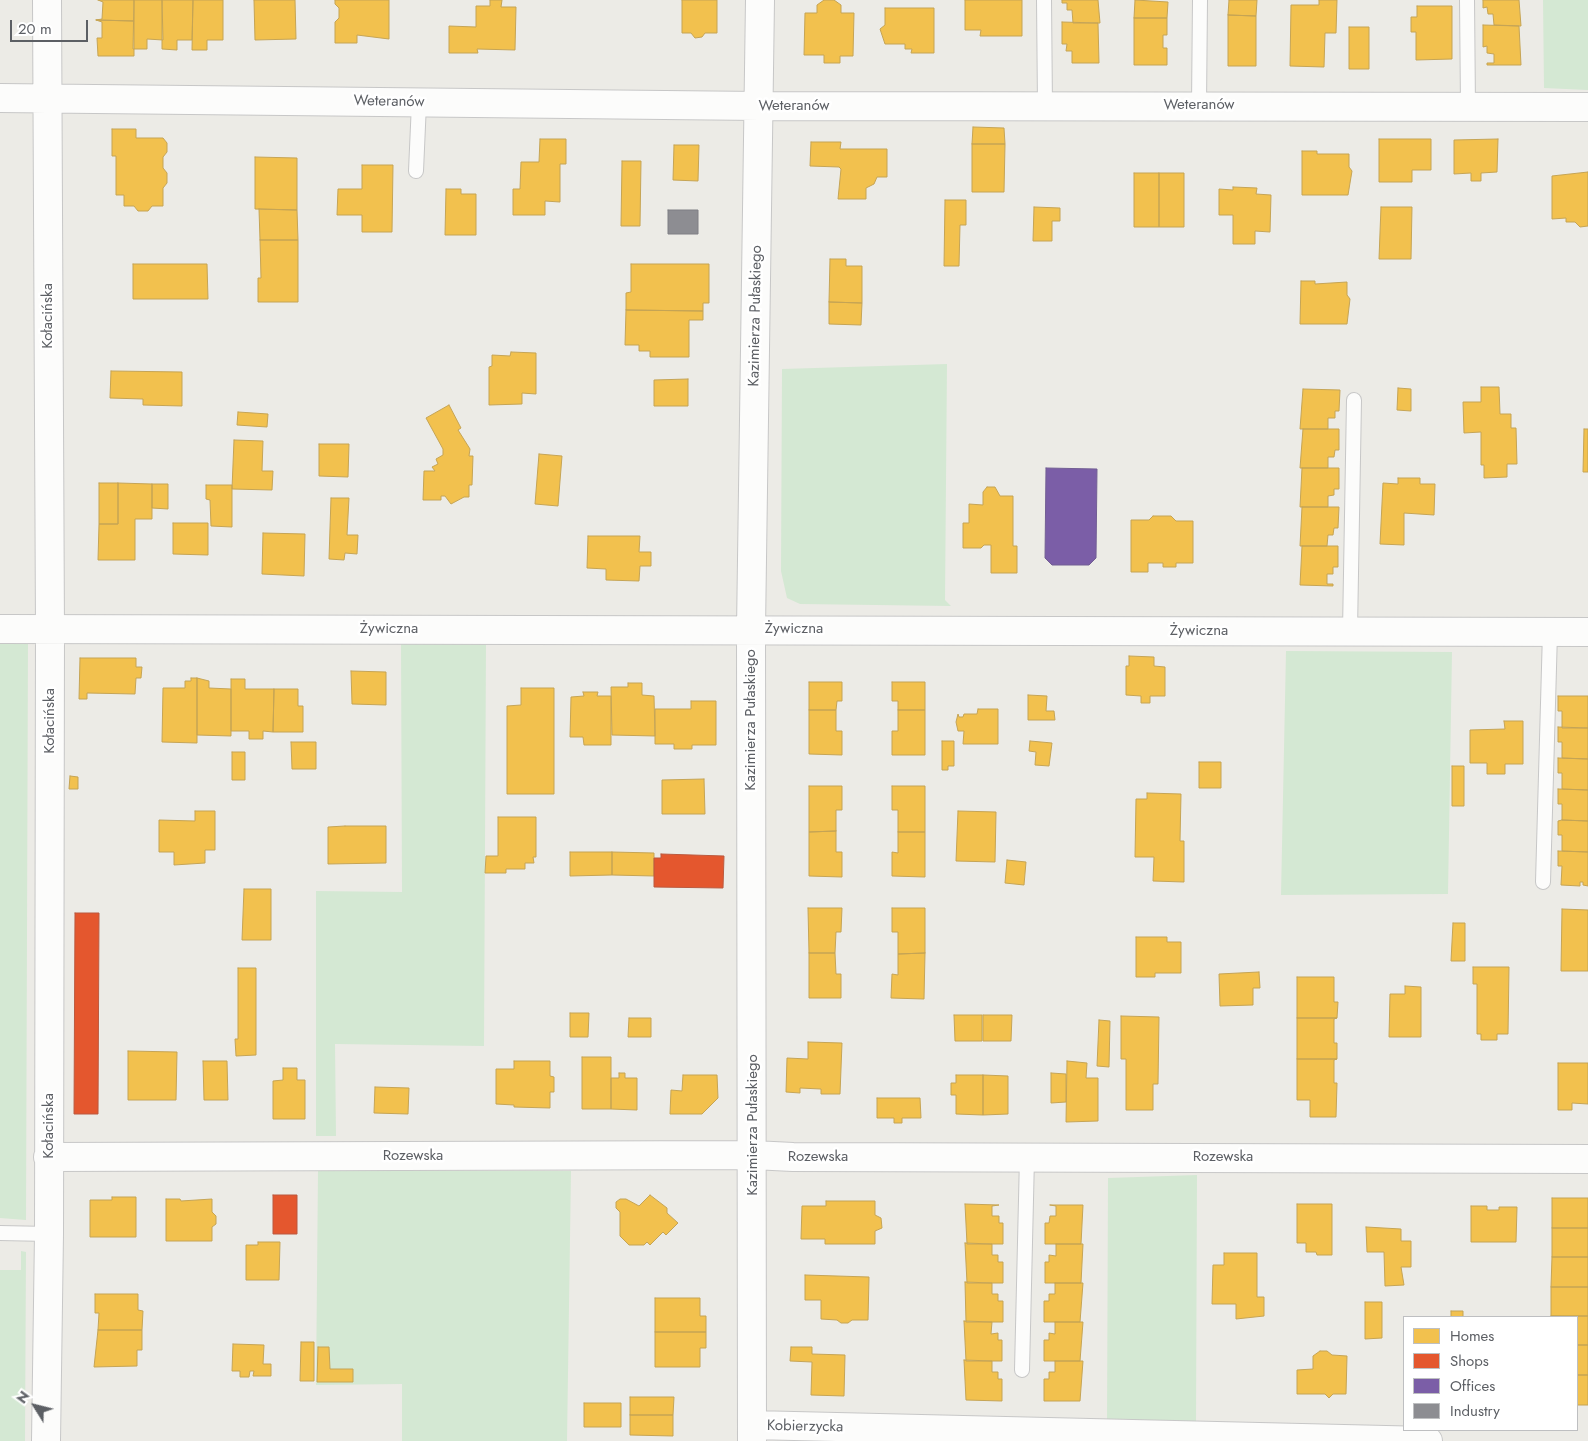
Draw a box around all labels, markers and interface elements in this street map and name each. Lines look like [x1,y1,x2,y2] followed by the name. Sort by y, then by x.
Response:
[12,10,90,42] scale bar
[18,18,52,40] text: 20 m
[353,92,425,112] street label: Weteranów
[1163,96,1235,114] street label: Weteranów
[758,97,830,115] street label: Weteranów
[746,245,766,387] street label: Kazimierza Pułaskiego
[39,283,57,349] street label: Kołacińska
[360,620,418,638] street label: Żywiczna
[765,620,823,638] street label: Żywiczna
[1170,622,1228,640] street label: Żywiczna
[742,649,760,791] street label: Kazimierza Pułaskiego
[41,688,59,754] street label: Kołacińska
[744,1054,762,1196] street label: Kazimierza Pułaskiego
[40,1093,58,1159] street label: Kołacińska
[383,1147,443,1165] street label: Rozewska
[788,1148,848,1166] street label: Rozewska
[1193,1148,1253,1166] street label: Rozewska
[1403,1316,1578,1431] legend
[1450,1325,1494,1347] text: Homes
[1450,1350,1489,1372] text: Shops
[1450,1375,1495,1397] text: Offices
[10,1381,60,1431] north arrow
[12,1387,34,1408] text: N
[1450,1400,1500,1422] text: Industry
[767,1417,843,1437] street label: Kobierzycka

